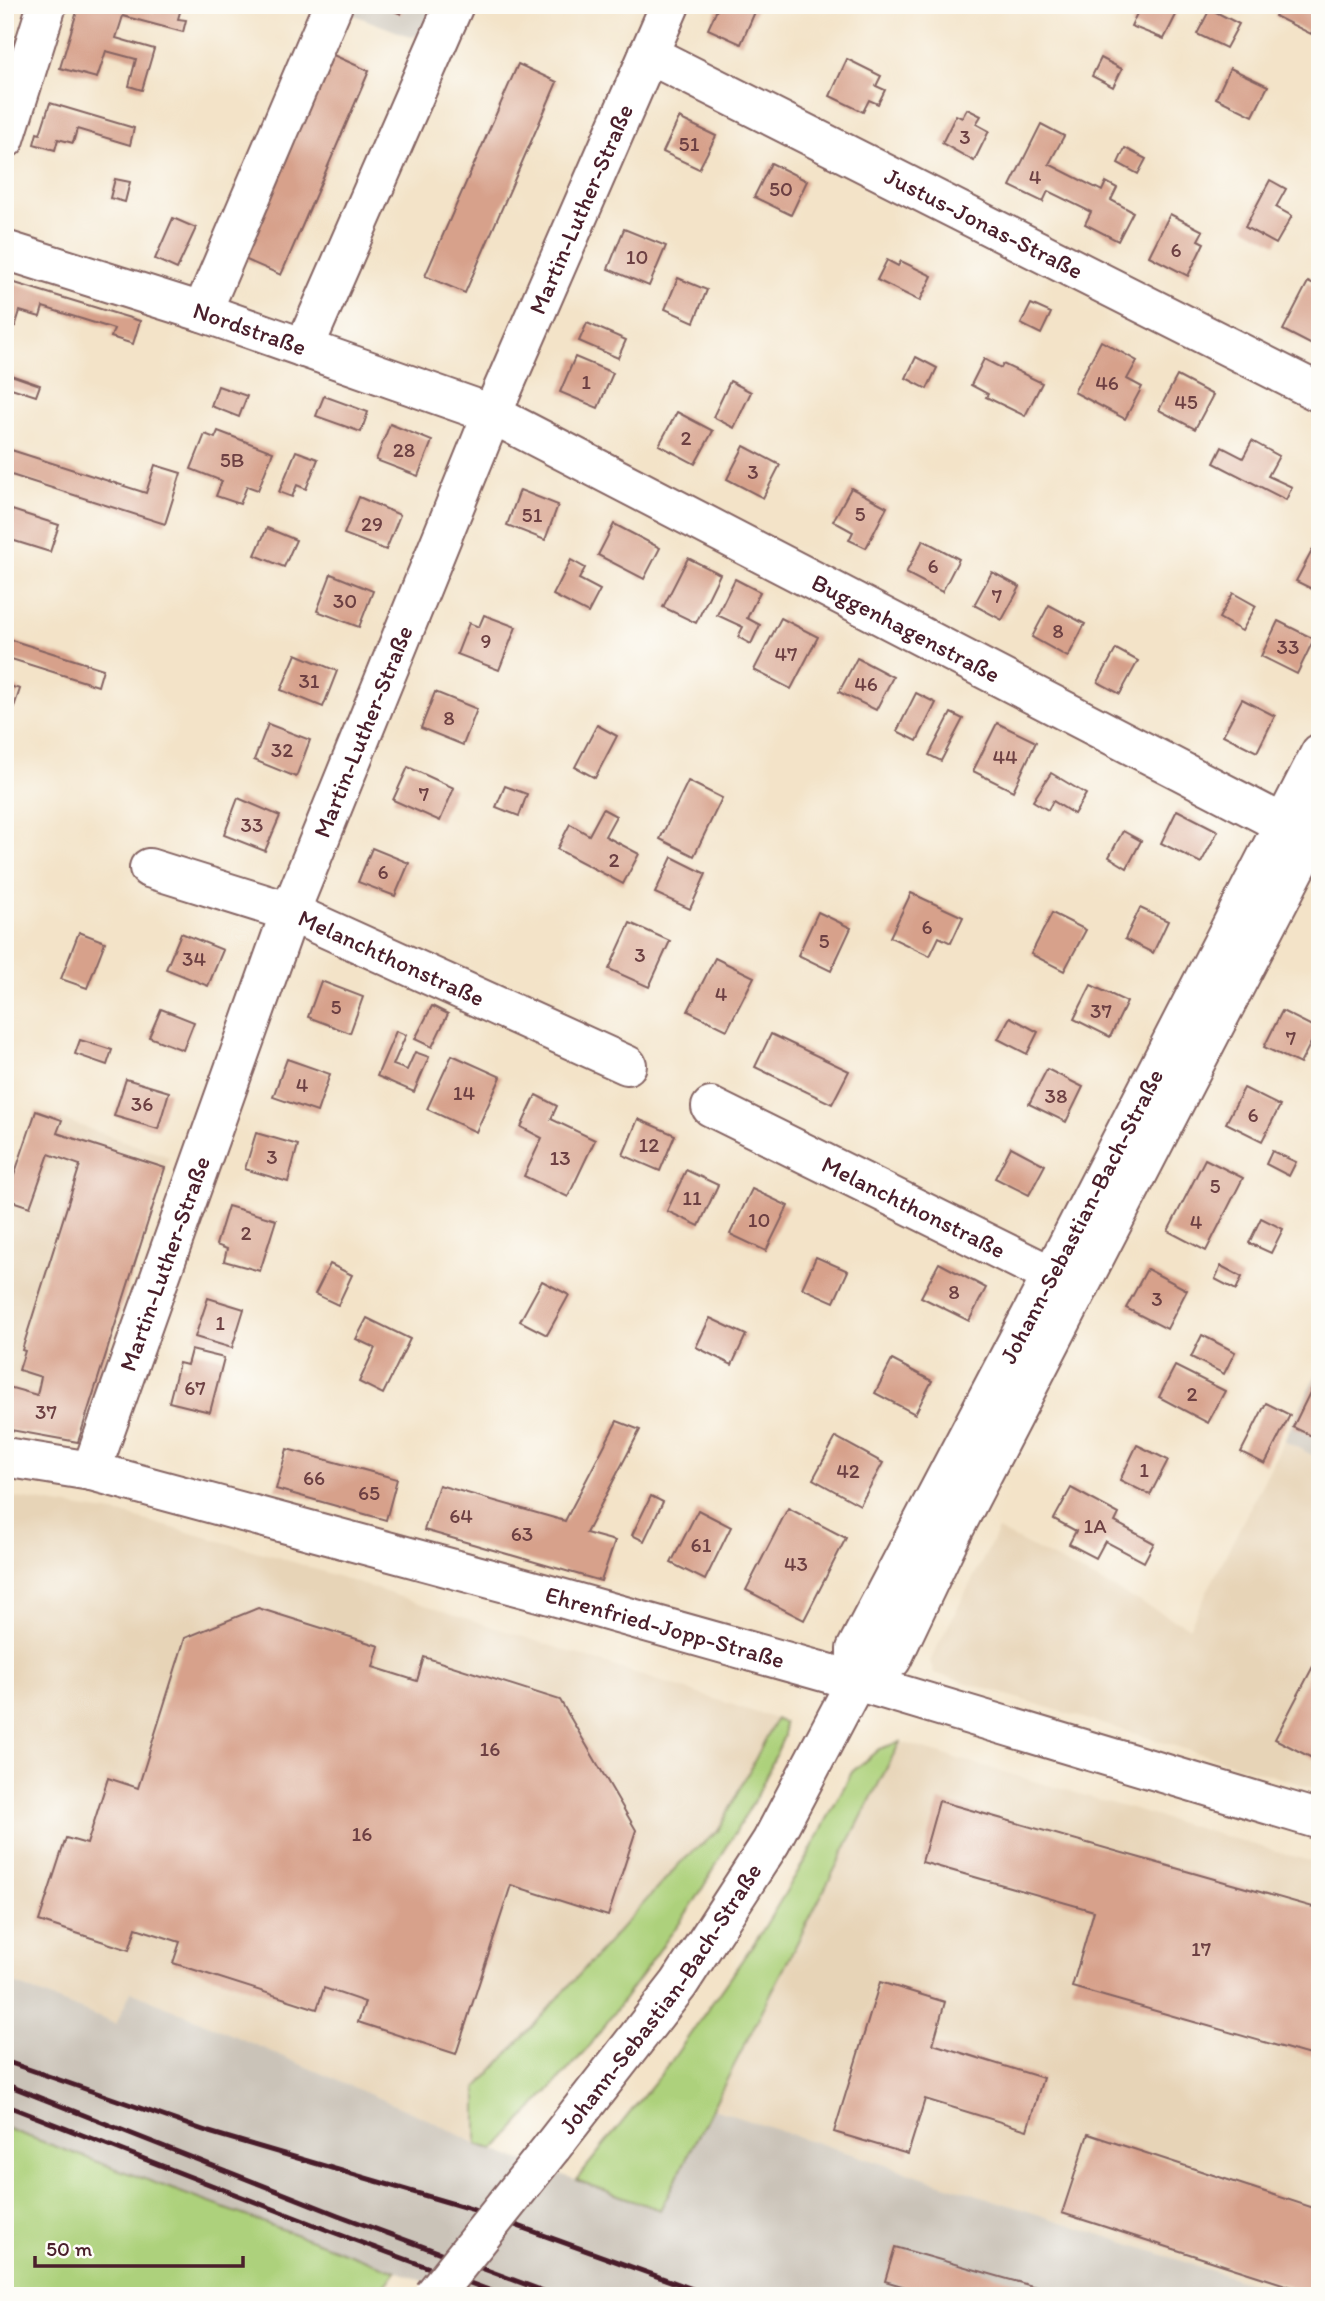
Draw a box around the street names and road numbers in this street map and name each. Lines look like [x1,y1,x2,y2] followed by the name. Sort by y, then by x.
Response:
[522,100,639,319] street label: Martin-Luther-Straße
[880,161,1088,285] street label: Justus-Jonas-Straße
[190,295,310,362] street label: Nordstraße
[807,567,1005,689] street label: Buggenhagenstraße
[307,621,419,842] street label: Martin-Luther-Straße
[294,903,489,1012] street label: Melanchthonstraße
[993,1064,1169,1368] street label: Johann-Sebastian-Bach-Straße
[817,1149,1010,1264] street label: Melanchthonstraße
[113,1152,216,1375] street label: Martin-Luther-Straße
[542,1579,788,1674] street label: Ehrenfried-Jopp-Straße
[553,1857,767,2140] street label: Johann-Sebastian-Bach-Straße

